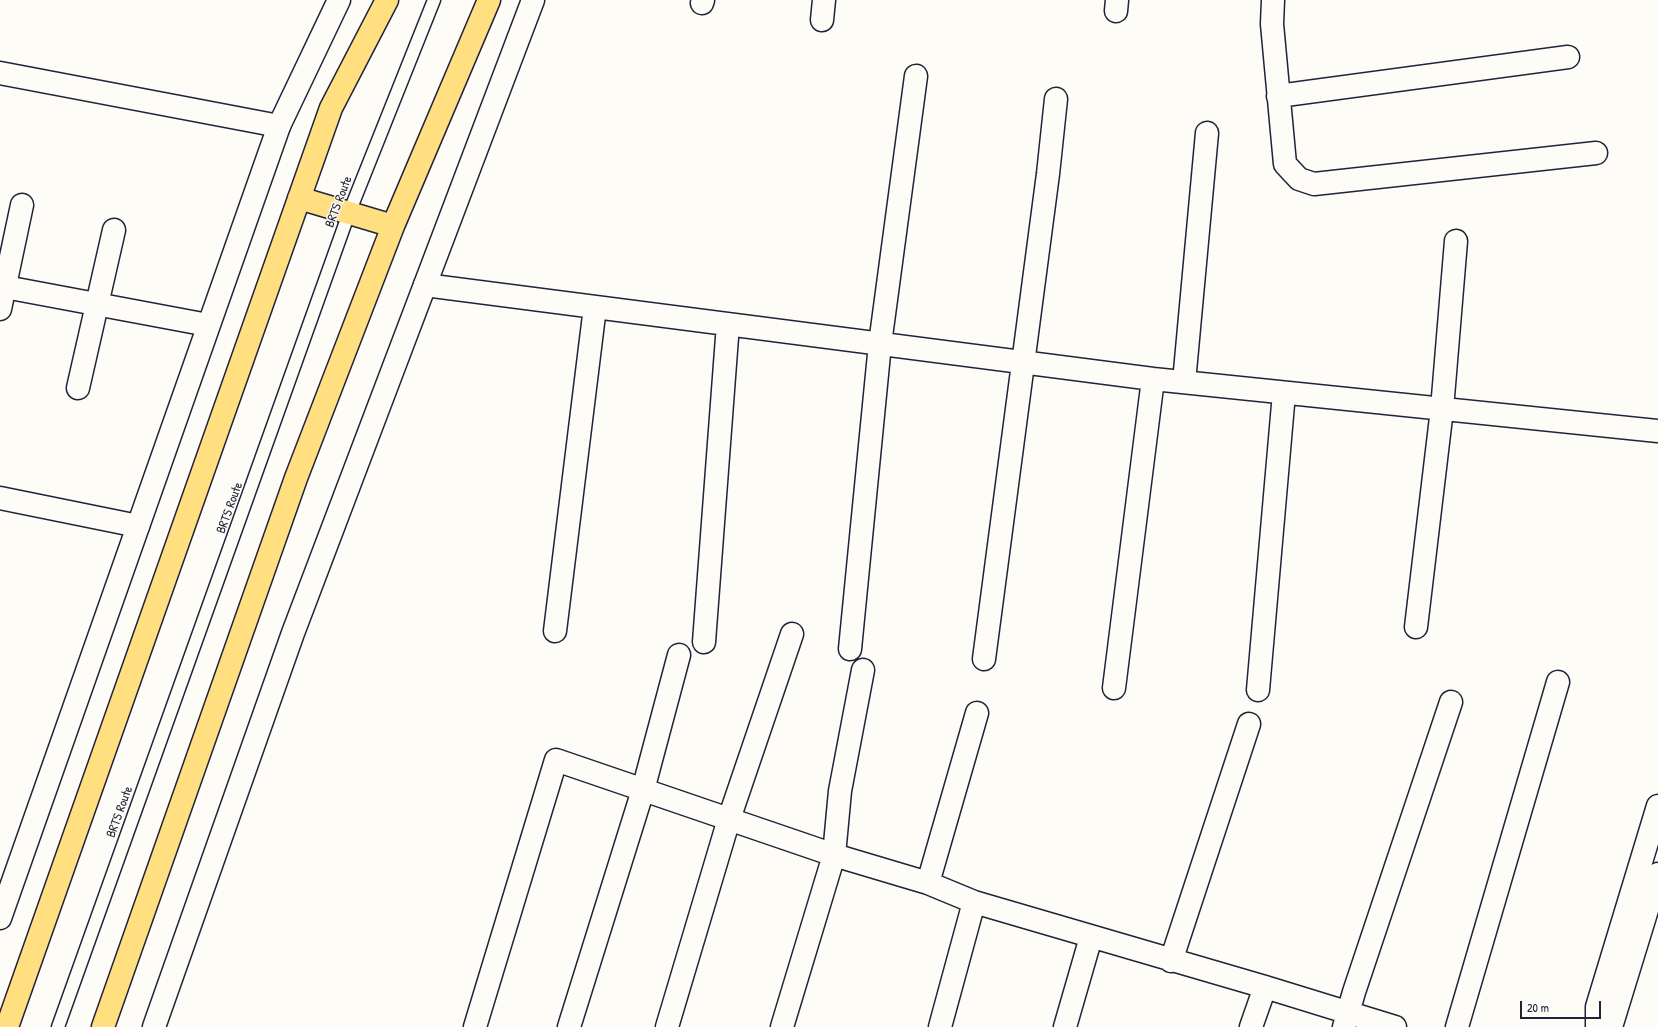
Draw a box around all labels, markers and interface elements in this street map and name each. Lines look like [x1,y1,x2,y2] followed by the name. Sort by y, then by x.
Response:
[322,174,356,230] street label: BRTS Route
[214,480,246,536] street label: BRTS Route
[104,784,136,840] street label: BRTS Route
[1522,993,1603,1019] scale bar
[1527,999,1549,1016] text: 20 m

